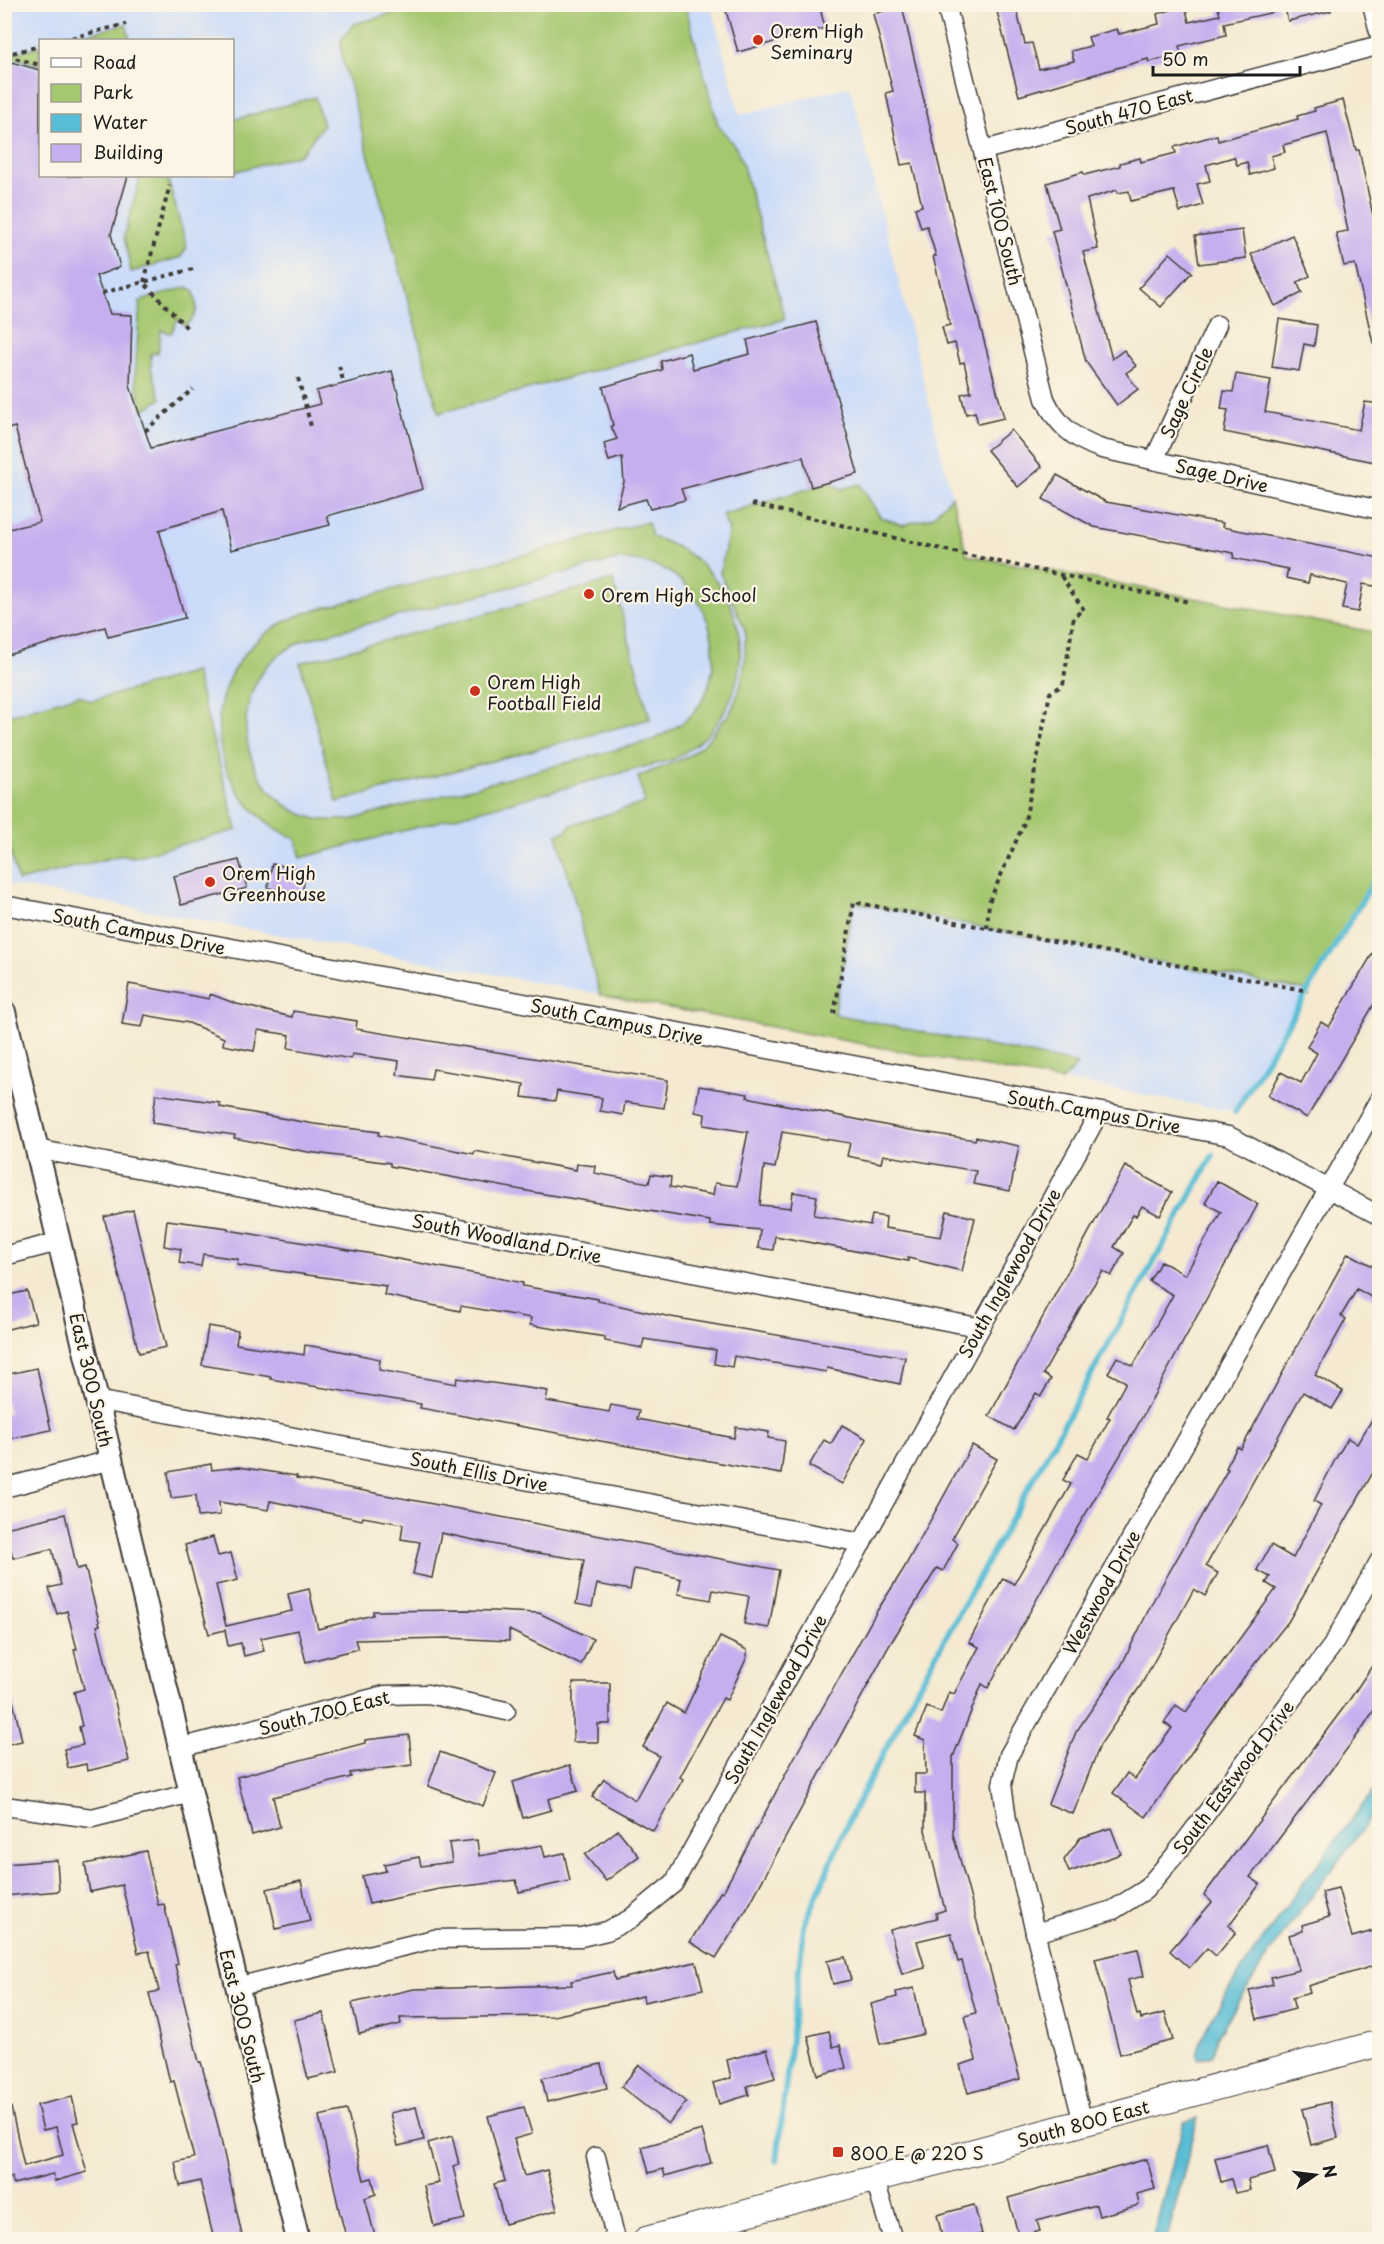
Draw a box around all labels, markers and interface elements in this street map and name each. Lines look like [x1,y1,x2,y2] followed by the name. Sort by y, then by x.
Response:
[770,17,864,65] place label: Orem High Seminary
[751,33,765,47] marker: Orem High Seminary
[39,39,234,177] legend
[1153,39,1300,77] scale bar
[1162,45,1209,72] text: 50 m
[93,48,137,75] text: Road
[93,78,133,105] text: Park
[1062,81,1196,141] street label: South 470 East
[93,108,148,135] text: Water
[93,138,163,165] text: Building
[972,154,1030,288] street label: East 100 South
[1153,342,1219,442] street label: Sage Circle
[1173,451,1271,499] street label: Sage Drive
[601,581,757,608] place label: Orem High School
[582,587,596,601] marker: Orem High School
[487,668,601,716] place label: Orem High Football Field
[468,684,482,698] marker: Orem High Football Field
[222,859,326,907] place label: Orem High Greenhouse
[203,875,217,889] marker: Orem High Greenhouse
[50,901,228,961] street label: South Campus Drive
[528,991,706,1051] street label: South Campus Drive
[1005,1082,1183,1140] street label: South Campus Drive
[951,1183,1067,1363] street label: South Inglewood Drive
[410,1206,604,1270] street label: South Woodland Drive
[63,1310,121,1450] street label: East 300 South
[408,1444,550,1498] street label: South Ellis Drive
[1056,1525,1146,1659] street label: Westwood Drive
[717,1609,833,1789] street label: South Inglewood Drive
[256,1683,392,1741] street label: South 700 East
[1166,1694,1300,1860] street label: South Eastwood Drive
[213,1946,273,2086] street label: East 300 South
[1014,2092,1152,2154] street label: South 800 East
[850,2139,984,2166] place label: 800 E @ 220 S
[831,2145,845,2159] marker: 800 E @ 220 S
[1285,2145,1345,2205] north arrow
[1317,2162,1344,2180] text: N

